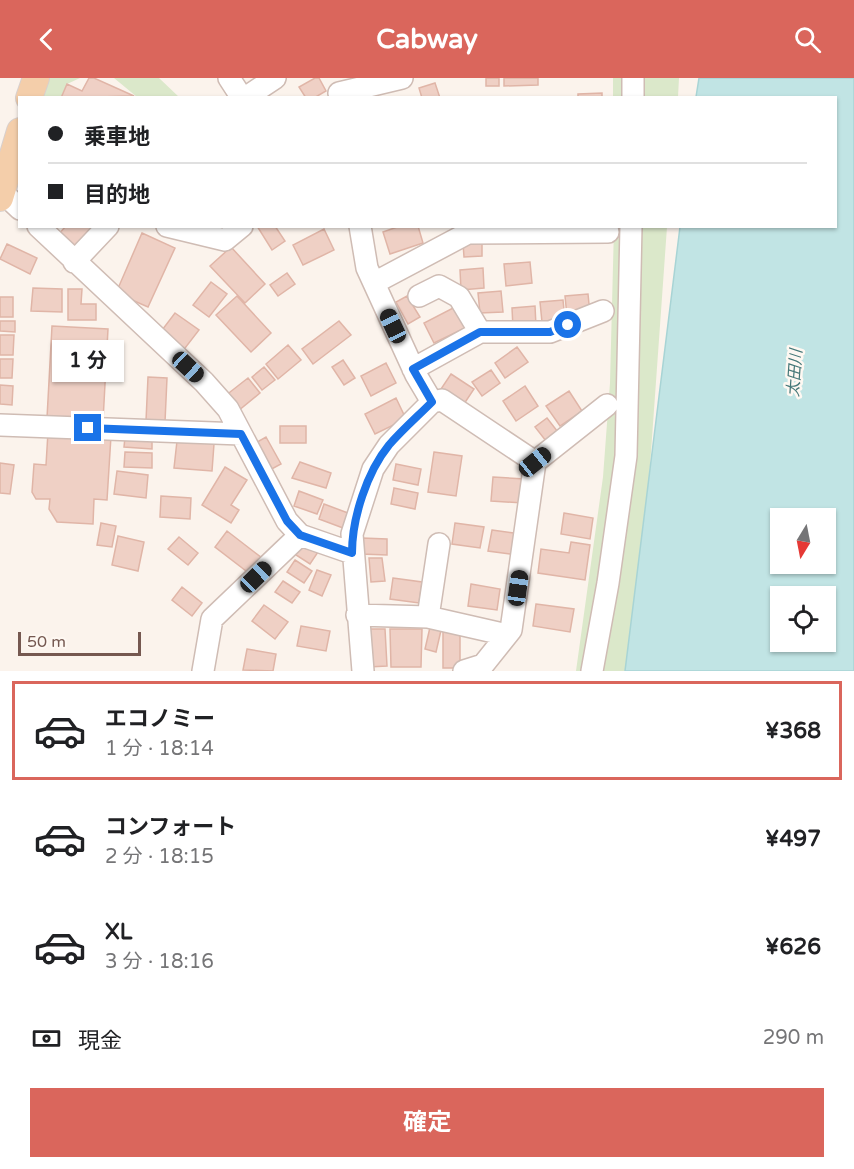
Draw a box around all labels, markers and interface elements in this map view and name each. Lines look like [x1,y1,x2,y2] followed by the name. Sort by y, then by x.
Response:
[30,23,63,56] icon: back
[376,23,478,56] text: Cabway
[791,23,824,56] icon: search
[84,124,150,150] text: 乗車地
[84,182,150,208] text: 目的地
[377,306,409,346] car
[554,311,581,338] route start
[52,341,124,383] callout: 1 分
[783,346,807,398] water label: 太田川
[169,348,207,386] car
[69,349,107,373] text: 1 分
[74,414,101,441] route end
[515,444,555,480] car
[770,508,836,574] north arrow
[770,508,836,652] map controls
[237,558,275,596] car
[507,569,529,607] car
[770,586,836,652] button: locate
[18,629,141,656] scale bar
[27,632,66,652] text: 50 m
[33,704,87,758] icon: car
[105,706,215,732] text: エコノミー
[765,718,821,744] text: ¥368
[105,737,214,761] text: 1 分 · 18:14
[33,812,87,866] icon: car
[105,814,236,840] text: コンフォート
[765,826,821,852] text: ¥497
[105,845,214,869] text: 2 分 · 18:15
[105,919,132,945] text: XL
[33,920,87,974] icon: car
[765,934,821,960] text: ¥626
[105,950,214,974] text: 3 分 · 18:16
[30,1022,63,1055] icon: cash
[763,1026,824,1050] text: 290 m
[78,1028,122,1054] text: 現金
[30,1088,824,1157] button: 確定

